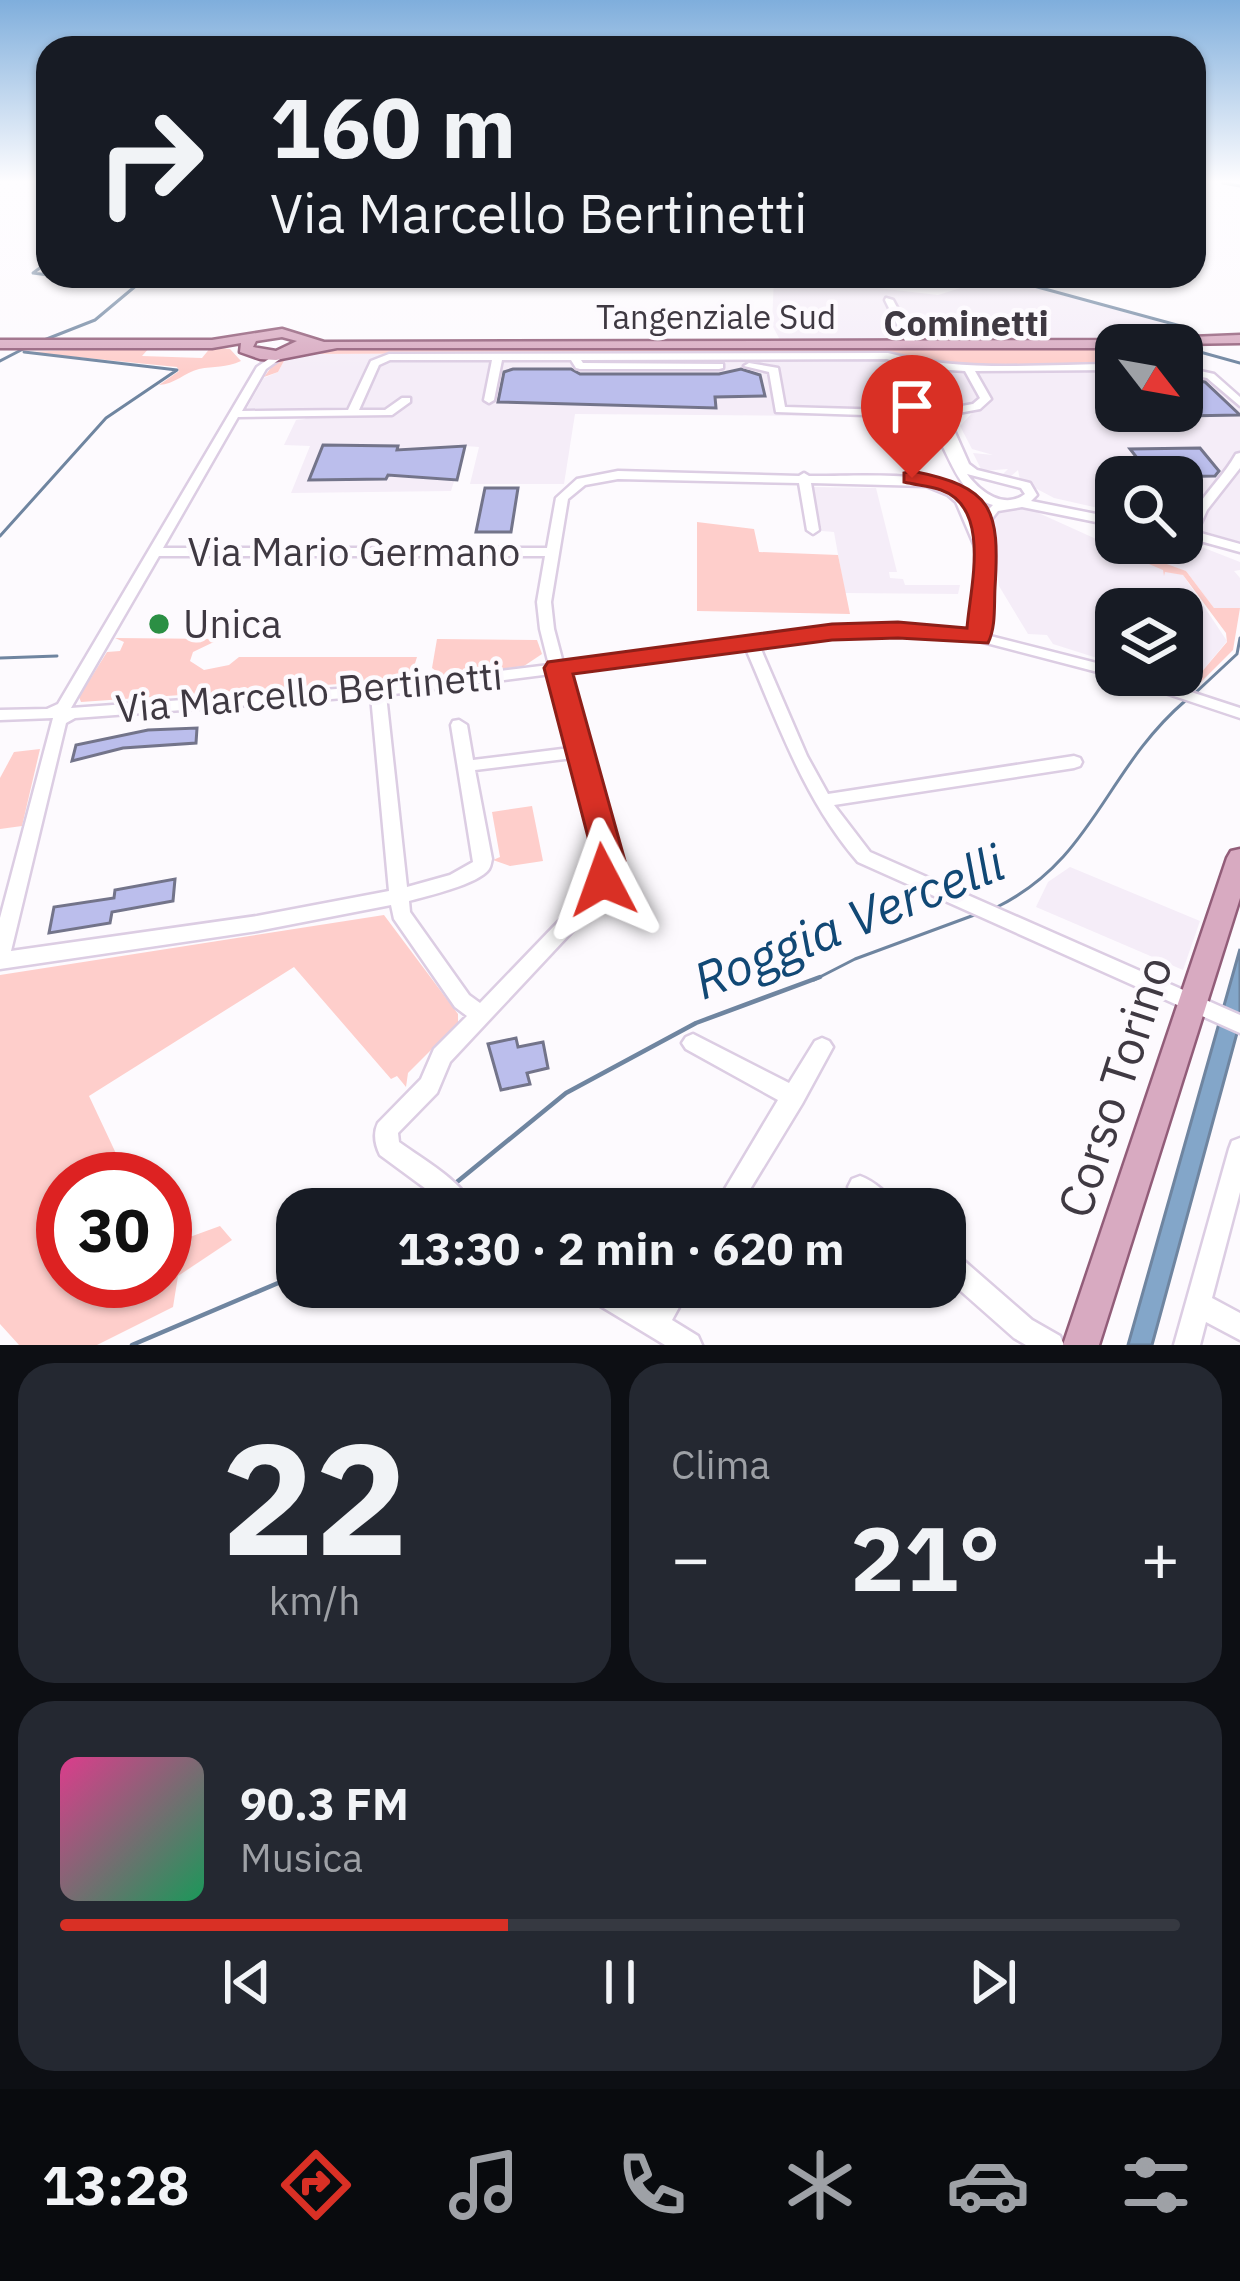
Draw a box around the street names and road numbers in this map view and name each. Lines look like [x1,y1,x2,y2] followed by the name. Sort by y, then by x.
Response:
[596,295,836,338] street label: Tangenziale Sud
[188,526,520,577] street label: Via Mario Germano
[113,649,505,734] street label: Via Marcello Bertinetti
[1043,948,1185,1225] street label: Corso Torino

